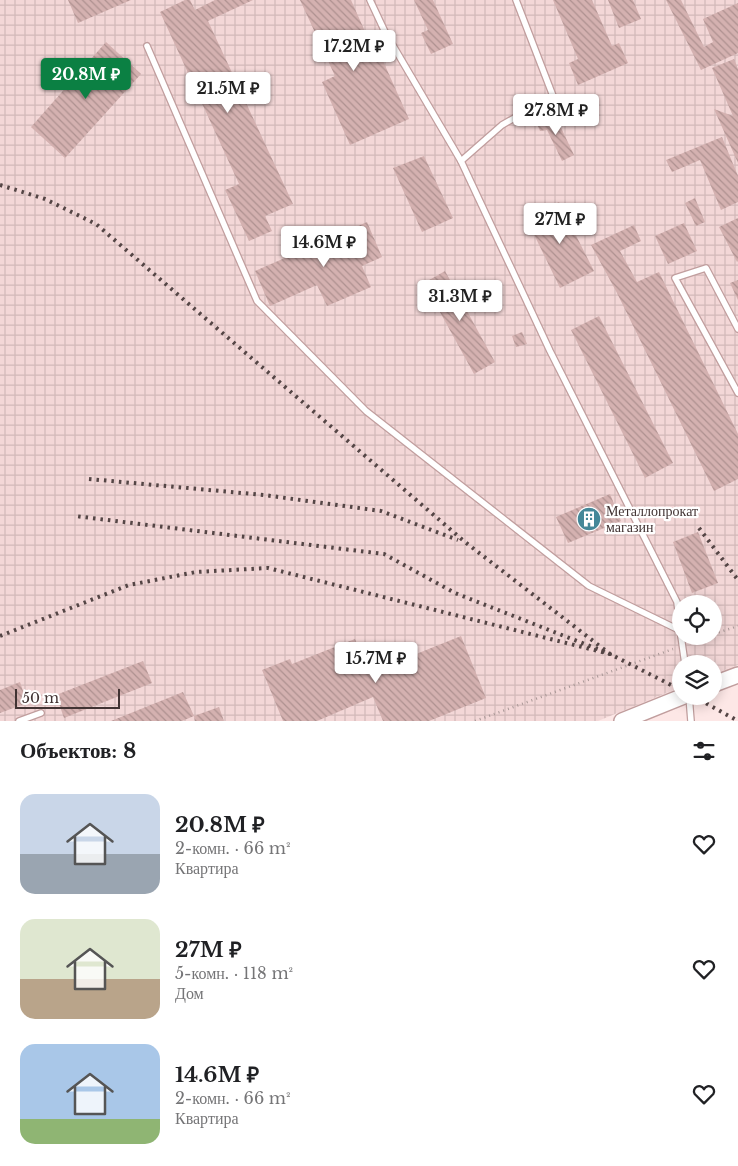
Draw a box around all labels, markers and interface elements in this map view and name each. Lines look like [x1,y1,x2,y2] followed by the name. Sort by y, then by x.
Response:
[308,30,400,72] pin: 17.2M ₽
[324,36,384,56] text: 17.2M ₽
[40,58,132,100] pin: 20.8M ₽
[52,64,120,84] text: 20.8M ₽
[182,72,274,114] pin: 21.5M ₽
[197,78,259,98] text: 21.5M ₽
[510,94,602,136] pin: 27.8M ₽
[524,100,588,120] text: 27.8M ₽
[525,202,595,245] pin: 27M ₽
[535,209,585,229] text: 27M ₽
[278,226,370,268] pin: 14.6M ₽
[292,232,356,252] text: 14.6M ₽
[414,280,506,322] pin: 31.3M ₽
[428,286,492,306] text: 31.3M ₽
[606,502,698,536] place label: Металлопрокат магазин
[576,506,602,532] building icon: Металлопрокат магазин
[672,595,722,705] map controls
[672,595,722,645] button: locate
[330,642,422,684] pin: 15.7M ₽
[346,648,406,668] text: 15.7M ₽
[672,655,722,705] button: layers
[15,686,120,709] scale bar
[22,689,59,707] text: 50 m
[690,737,718,765] icon: filters
[20,738,136,764] text: Объектов: 8
[175,812,265,838] text: 20.8M ₽
[60,814,120,874] icon: home
[690,830,718,858] icon: heart
[175,838,291,858] text: 2-комн. · 66 m²
[175,858,239,878] text: Квартира
[175,937,242,963] text: 27M ₽
[60,939,120,999] icon: home
[690,955,718,983] icon: heart
[175,963,293,983] text: 5-комн. · 118 m²
[175,983,204,1003] text: Дом
[175,1062,259,1088] text: 14.6M ₽
[60,1064,120,1124] icon: home
[690,1080,718,1108] icon: heart
[175,1088,291,1108] text: 2-комн. · 66 m²
[175,1108,239,1128] text: Квартира

